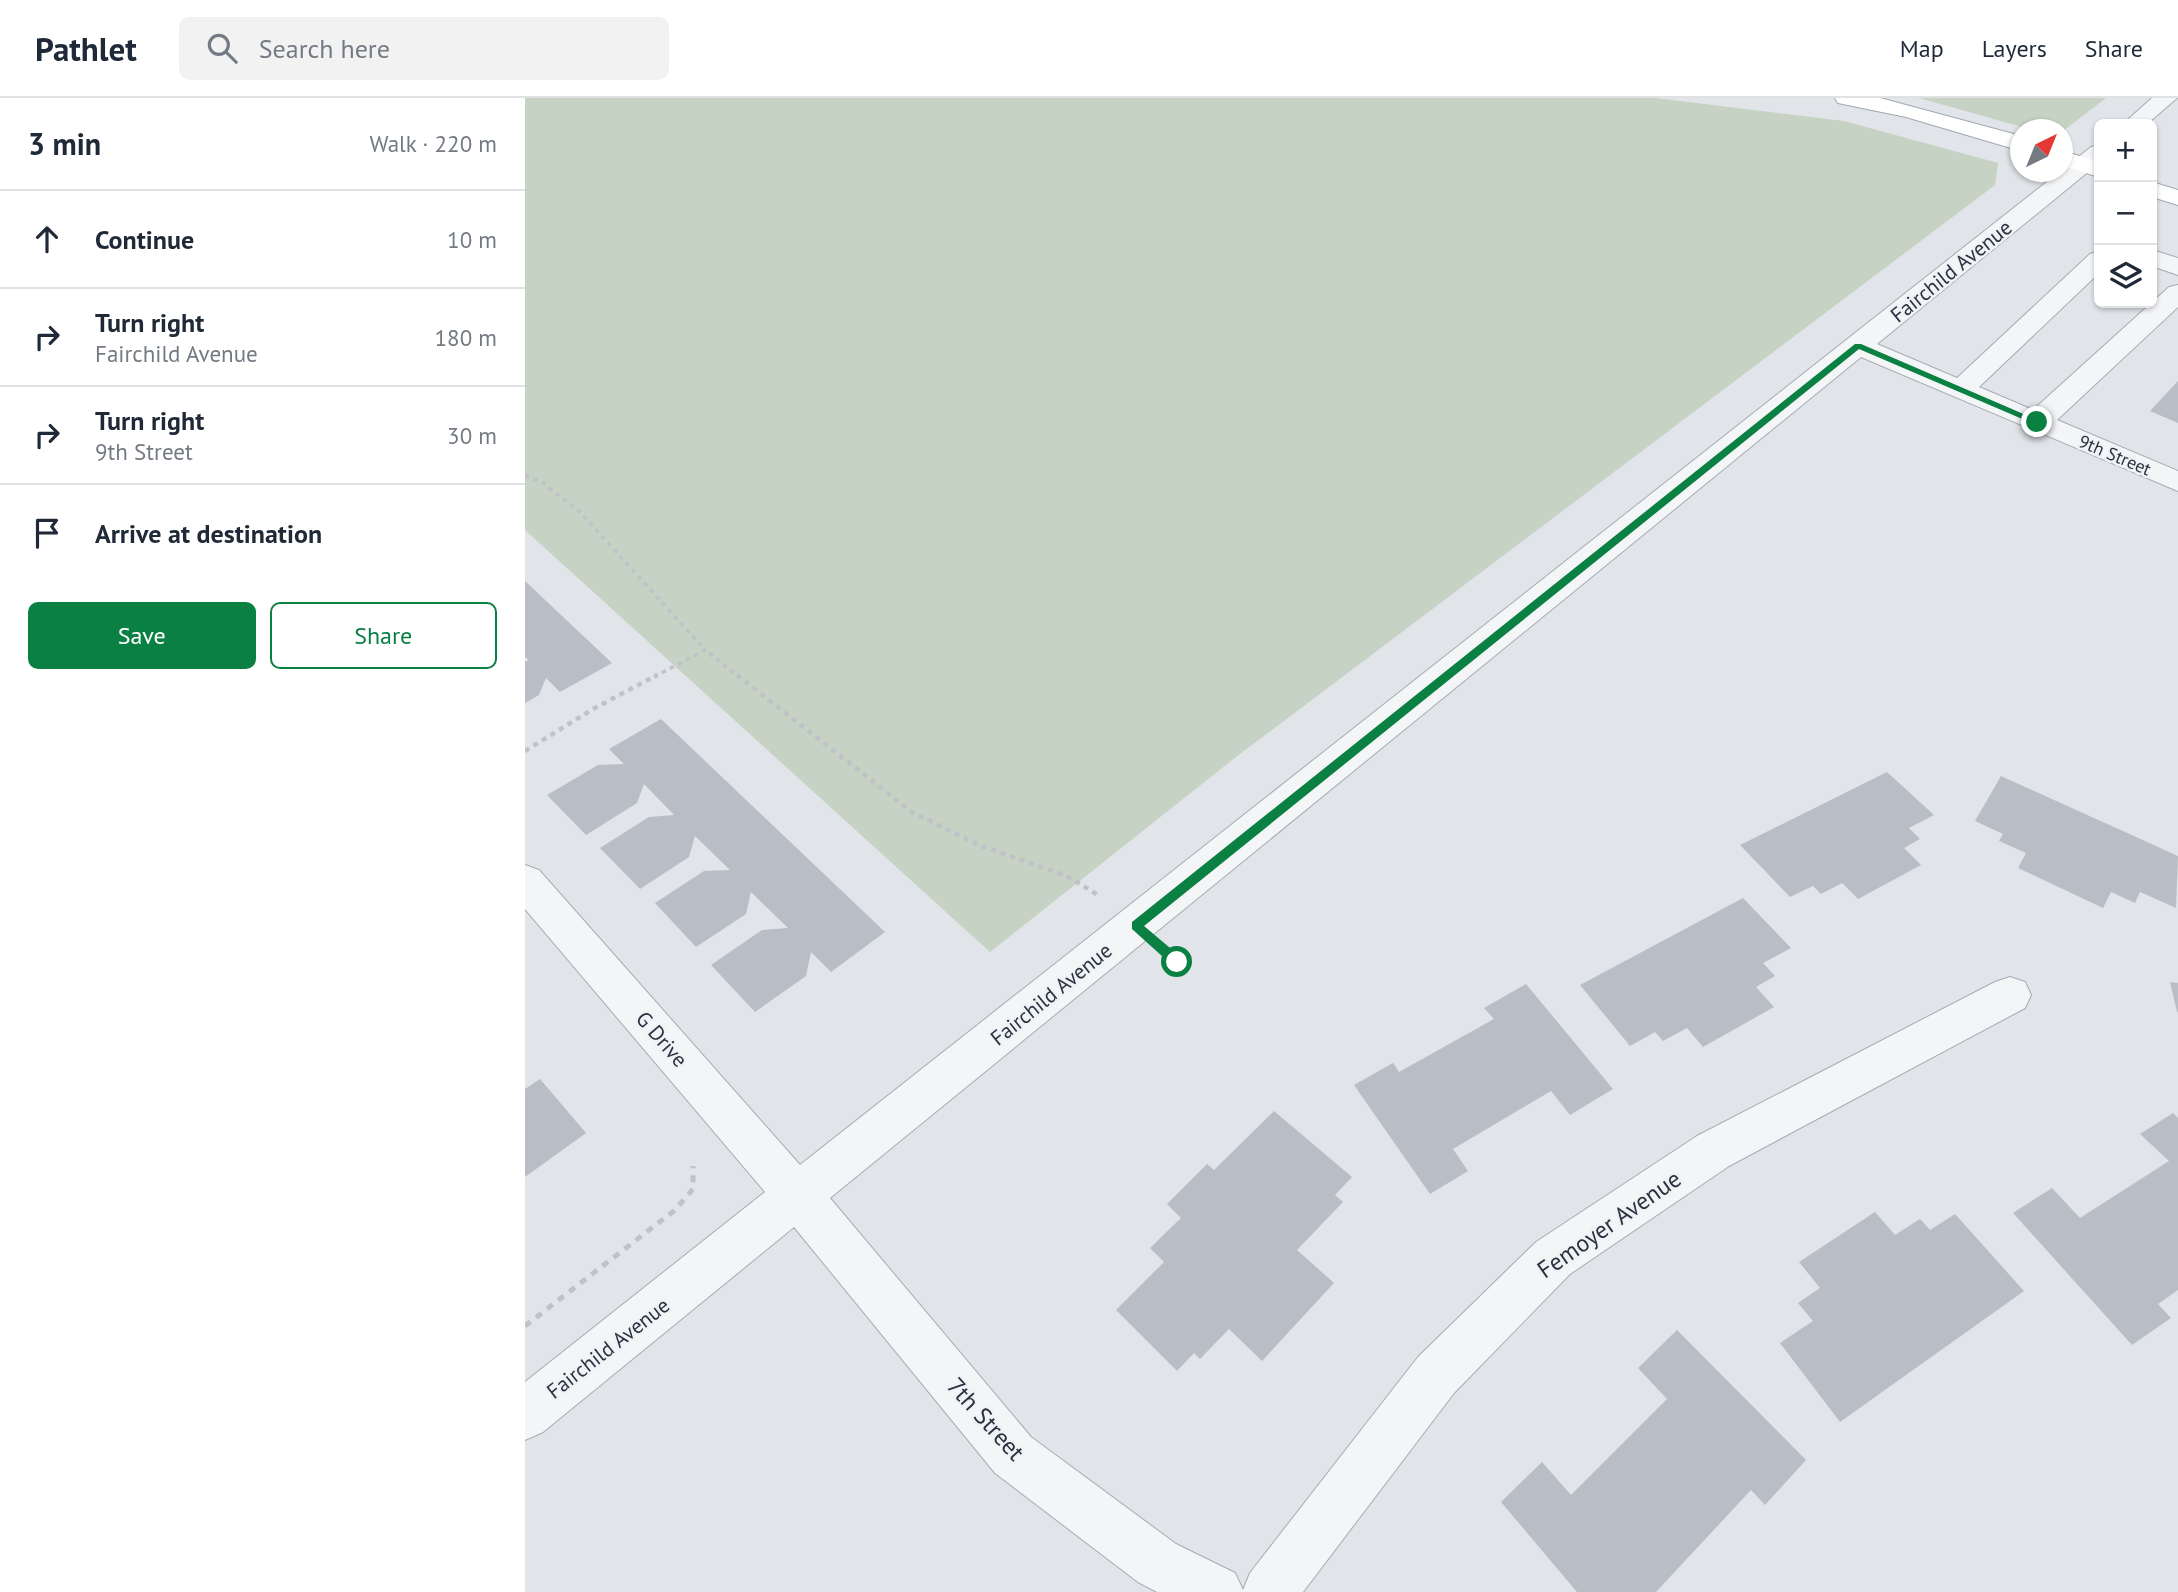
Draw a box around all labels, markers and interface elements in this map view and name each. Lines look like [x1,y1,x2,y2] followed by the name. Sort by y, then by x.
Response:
[179,17,669,80] search box
[35,27,137,70] text: Pathlet
[203,29,241,67] icon: search
[259,32,390,65] text: Search here
[1900,33,1944,64] text: Map
[1982,33,2047,64] text: Layers
[2085,33,2143,64] text: Share
[2010,119,2073,182] north arrow
[2094,119,2157,308] map controls
[2094,119,2157,182] button: +
[28,124,101,163] text: 3 min
[370,129,497,158] text: Walk · 220 m
[2094,182,2157,245] button: −
[1885,214,2017,328] street label: Fairchild Avenue
[28,220,66,258] icon: ahead
[95,223,194,256] text: Continue
[447,225,497,254] text: 10 m
[2094,245,2157,308] button: layers
[95,306,204,339] text: Turn right
[28,318,66,356] icon: right
[435,323,497,352] text: 180 m
[95,339,258,368] text: Fairchild Avenue
[95,404,204,437] text: Turn right
[2021,406,2052,437] route end
[28,416,66,454] icon: right
[447,421,497,450] text: 30 m
[2075,429,2155,481] street label: 9th Street
[95,437,193,466] text: 9th Street
[28,514,66,552] icon: arrive
[95,517,322,550] text: Arrive at destination
[28,602,256,669] button: Save
[270,602,497,669] button: Share
[985,937,1117,1051] street label: Fairchild Avenue
[1161,946,1192,977] route start
[630,1005,694,1073] street label: G Drive
[1531,1163,1687,1285] street label: Femoyer Avenue
[541,1292,675,1404] street label: Fairchild Avenue
[941,1371,1031,1467] street label: 7th Street

